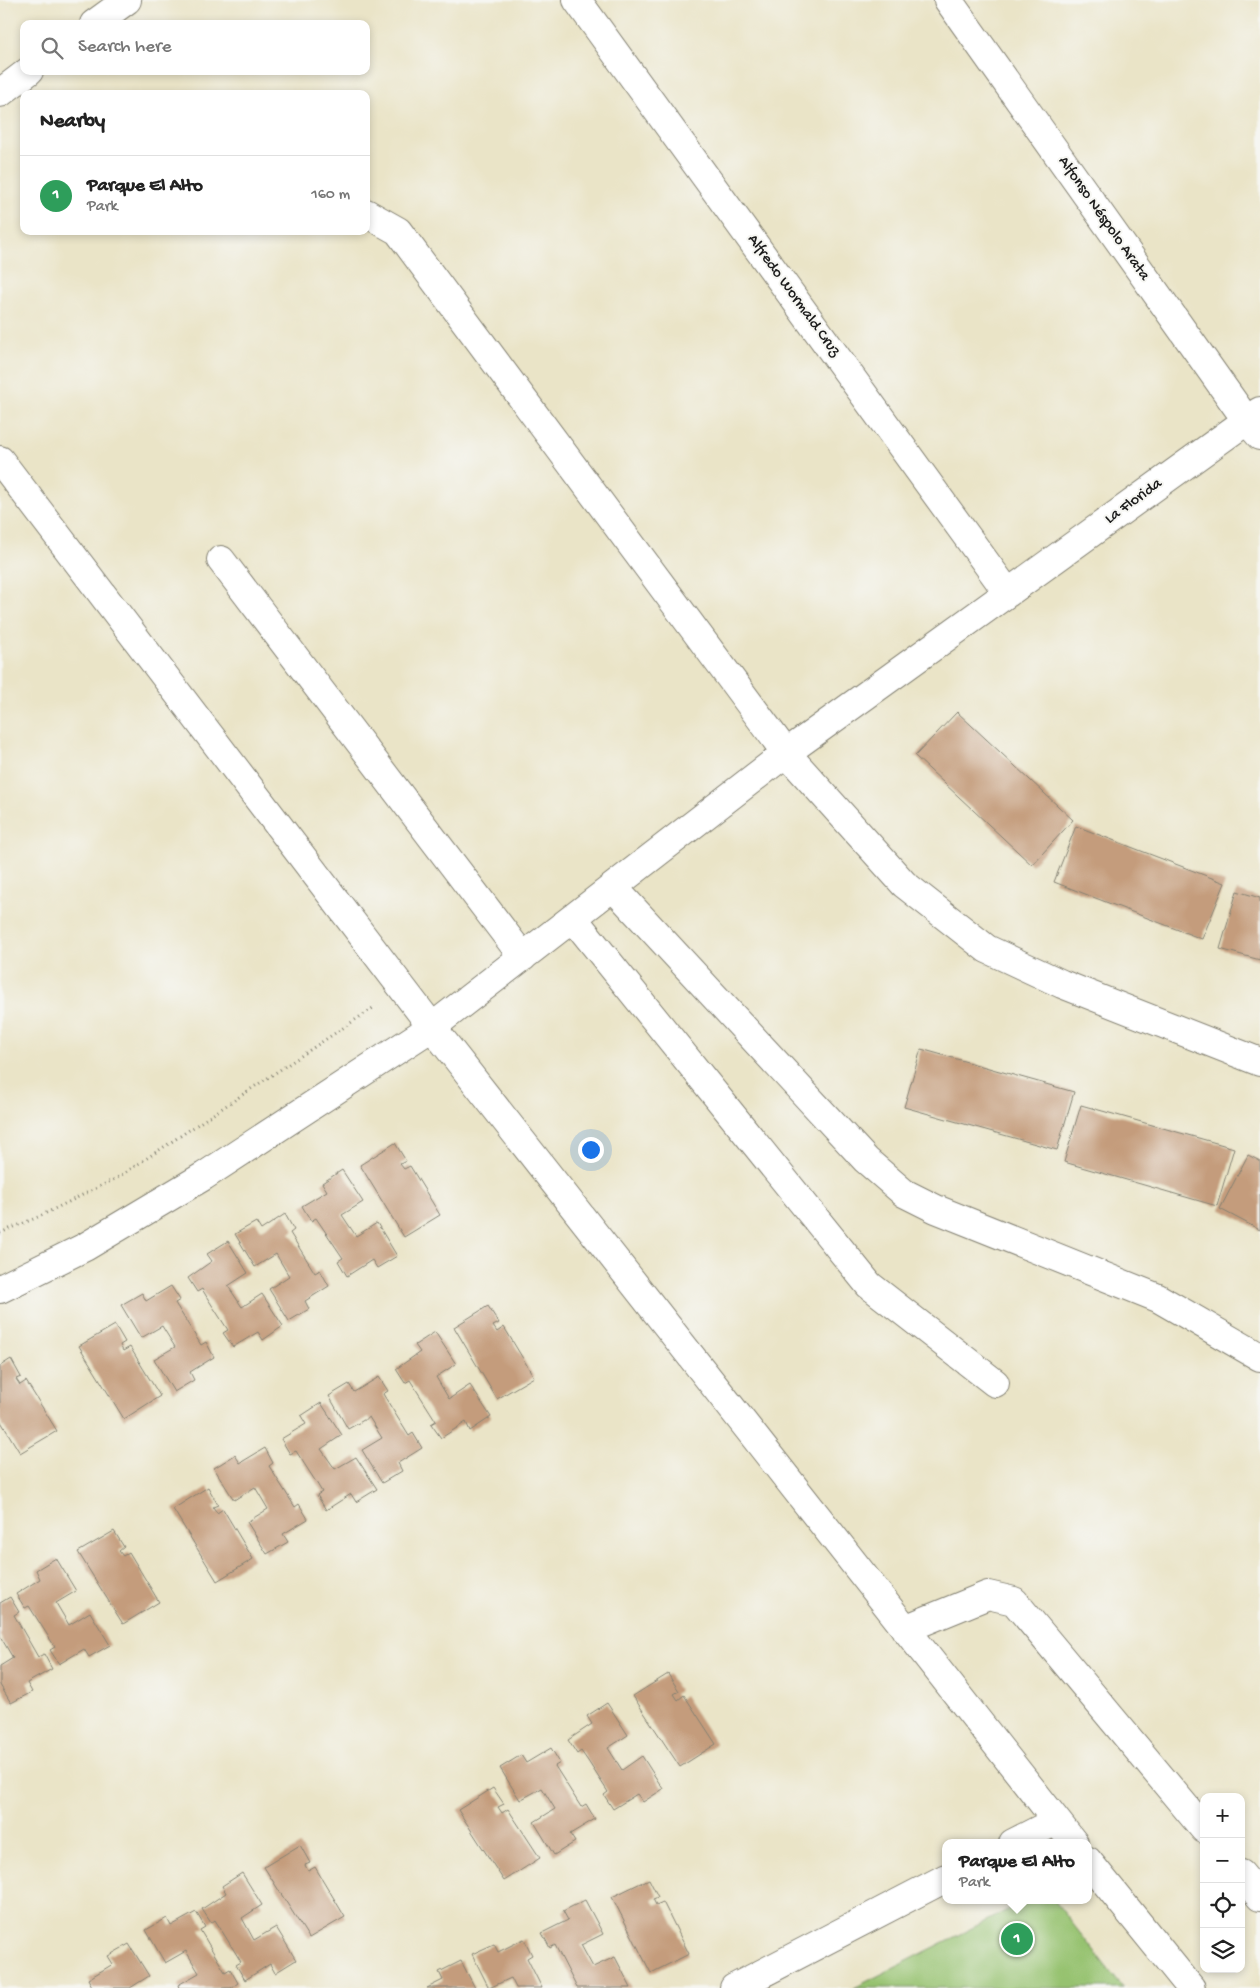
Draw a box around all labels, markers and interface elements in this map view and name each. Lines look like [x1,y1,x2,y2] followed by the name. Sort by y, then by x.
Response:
[20,20,370,75] search box
[38,34,66,62] icon: search
[78,36,172,59] text: Search here
[40,110,105,135] text: Nearby
[1053,153,1154,286] street label: Alfonso Néspolo Arata
[87,175,203,198] text: Parque El Alto
[53,186,59,205] text: 1
[311,186,350,205] text: 160 m
[87,198,118,217] text: Park
[742,231,844,362] street label: Alfredo Wormald Cruz
[1102,474,1167,529] street label: La Florida
[578,1137,604,1163] your location
[1200,1793,1245,1973] map controls
[1200,1793,1245,1838] button: +
[1200,1838,1245,1883] button: −
[942,1839,1092,1904] popup
[959,1851,1075,1874] text: Parque El Alto
[959,1874,990,1893] text: Park
[1200,1883,1245,1928] button: locate
[1001,1920,1033,1958] pin: 1
[1200,1928,1245,1973] button: layers

